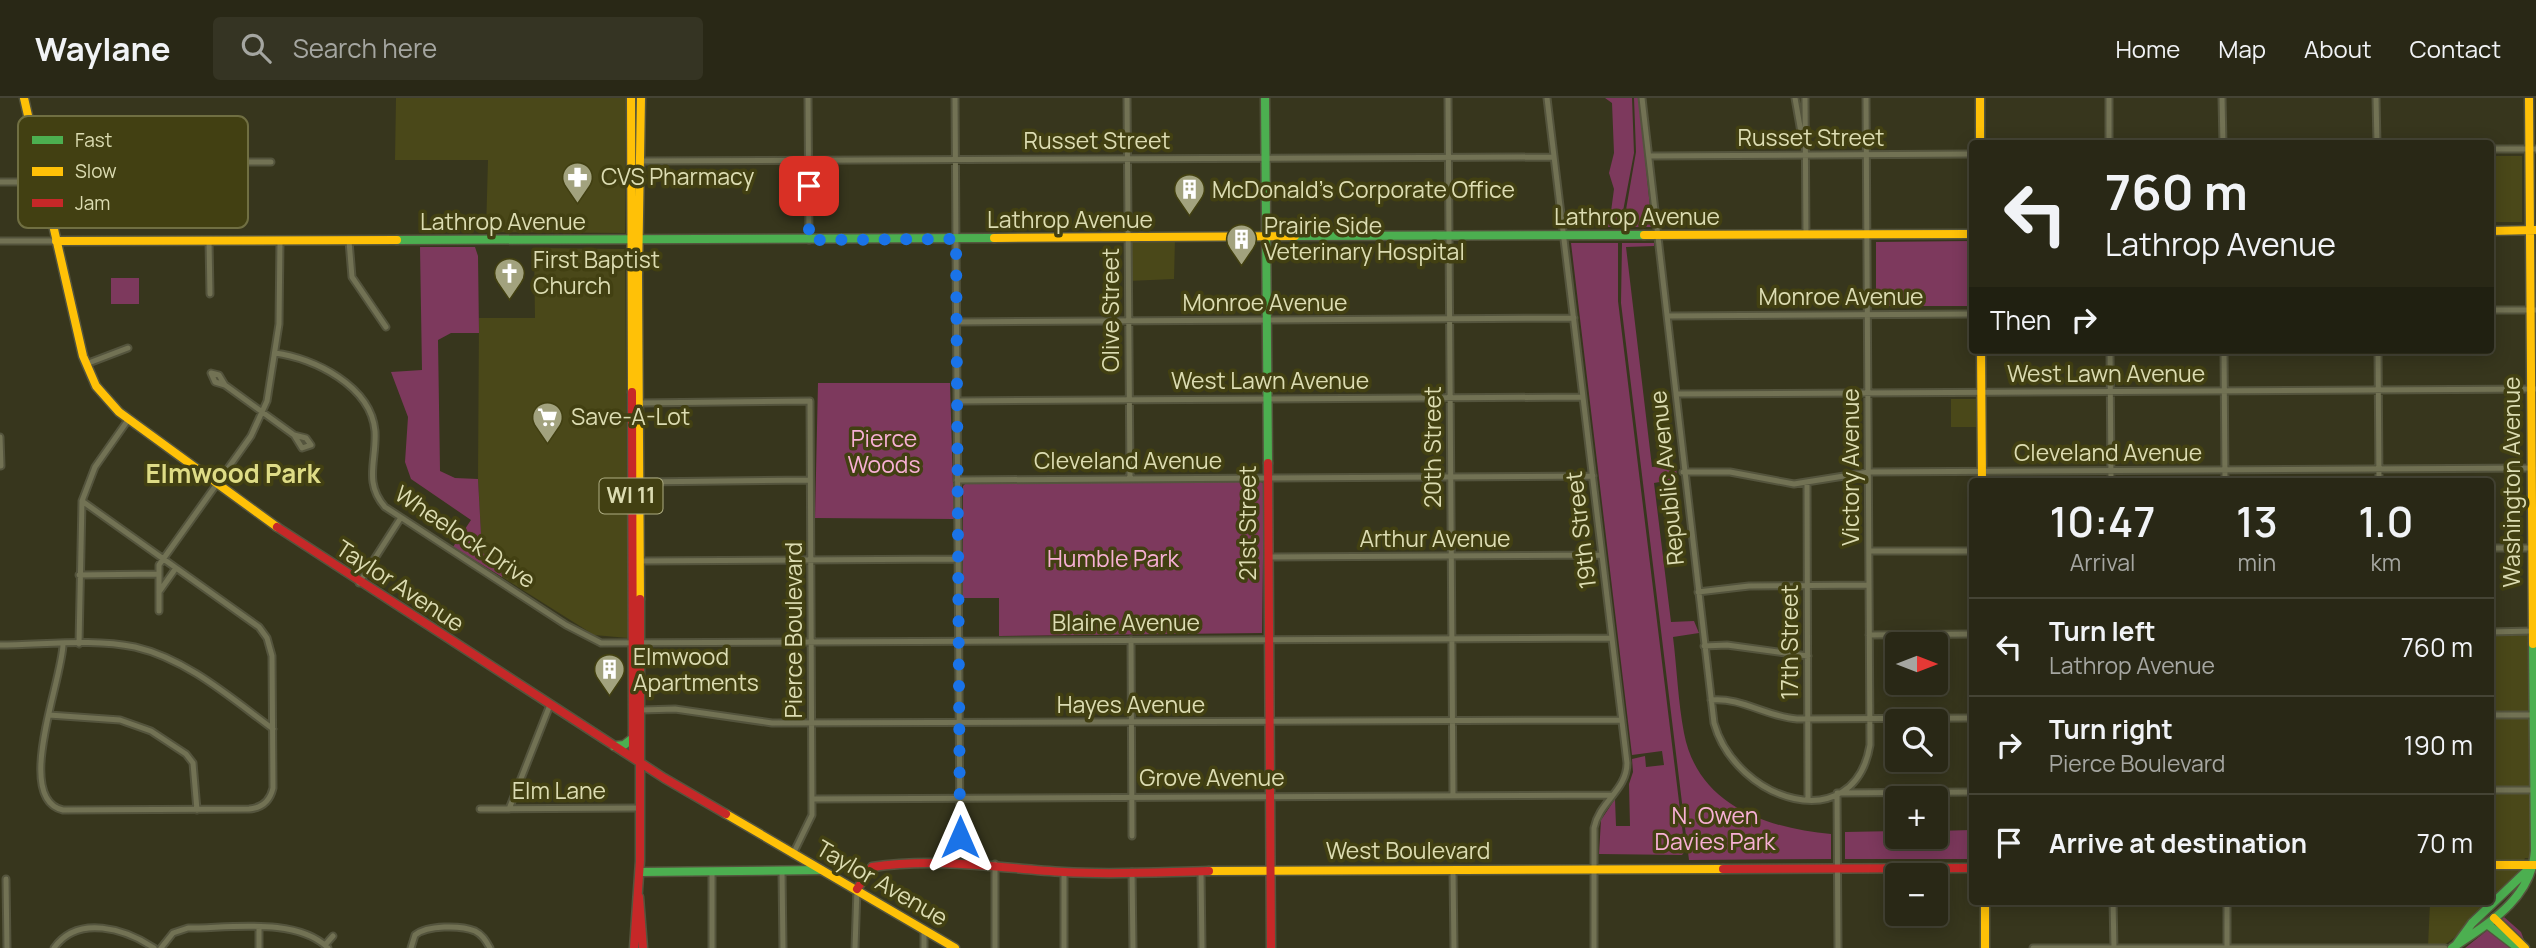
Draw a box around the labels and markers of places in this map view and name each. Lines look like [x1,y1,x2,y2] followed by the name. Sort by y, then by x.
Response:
[779,156,839,216] pin
[561,160,595,204] pharmacy icon: CVS Pharmacy
[601,160,755,192] place label: CVS Pharmacy
[1172,173,1206,217] building icon: McDonald's Corporate Office
[1212,173,1515,205] place label: McDonald's Corporate Office
[1264,209,1465,267] place label: Prairie Side Veterinary Hospital
[1224,222,1258,266] building icon: Prairie Side Veterinary Hospital
[533,243,660,301] place label: First Baptist Church
[493,256,527,300] church icon: First Baptist Church
[531,400,565,444] supermarket icon: Save-A-Lot
[571,400,690,432] place label: Save-A-Lot
[633,640,759,698] place label: Elmwood Apartments
[593,653,627,697] building icon: Elmwood Apartments

